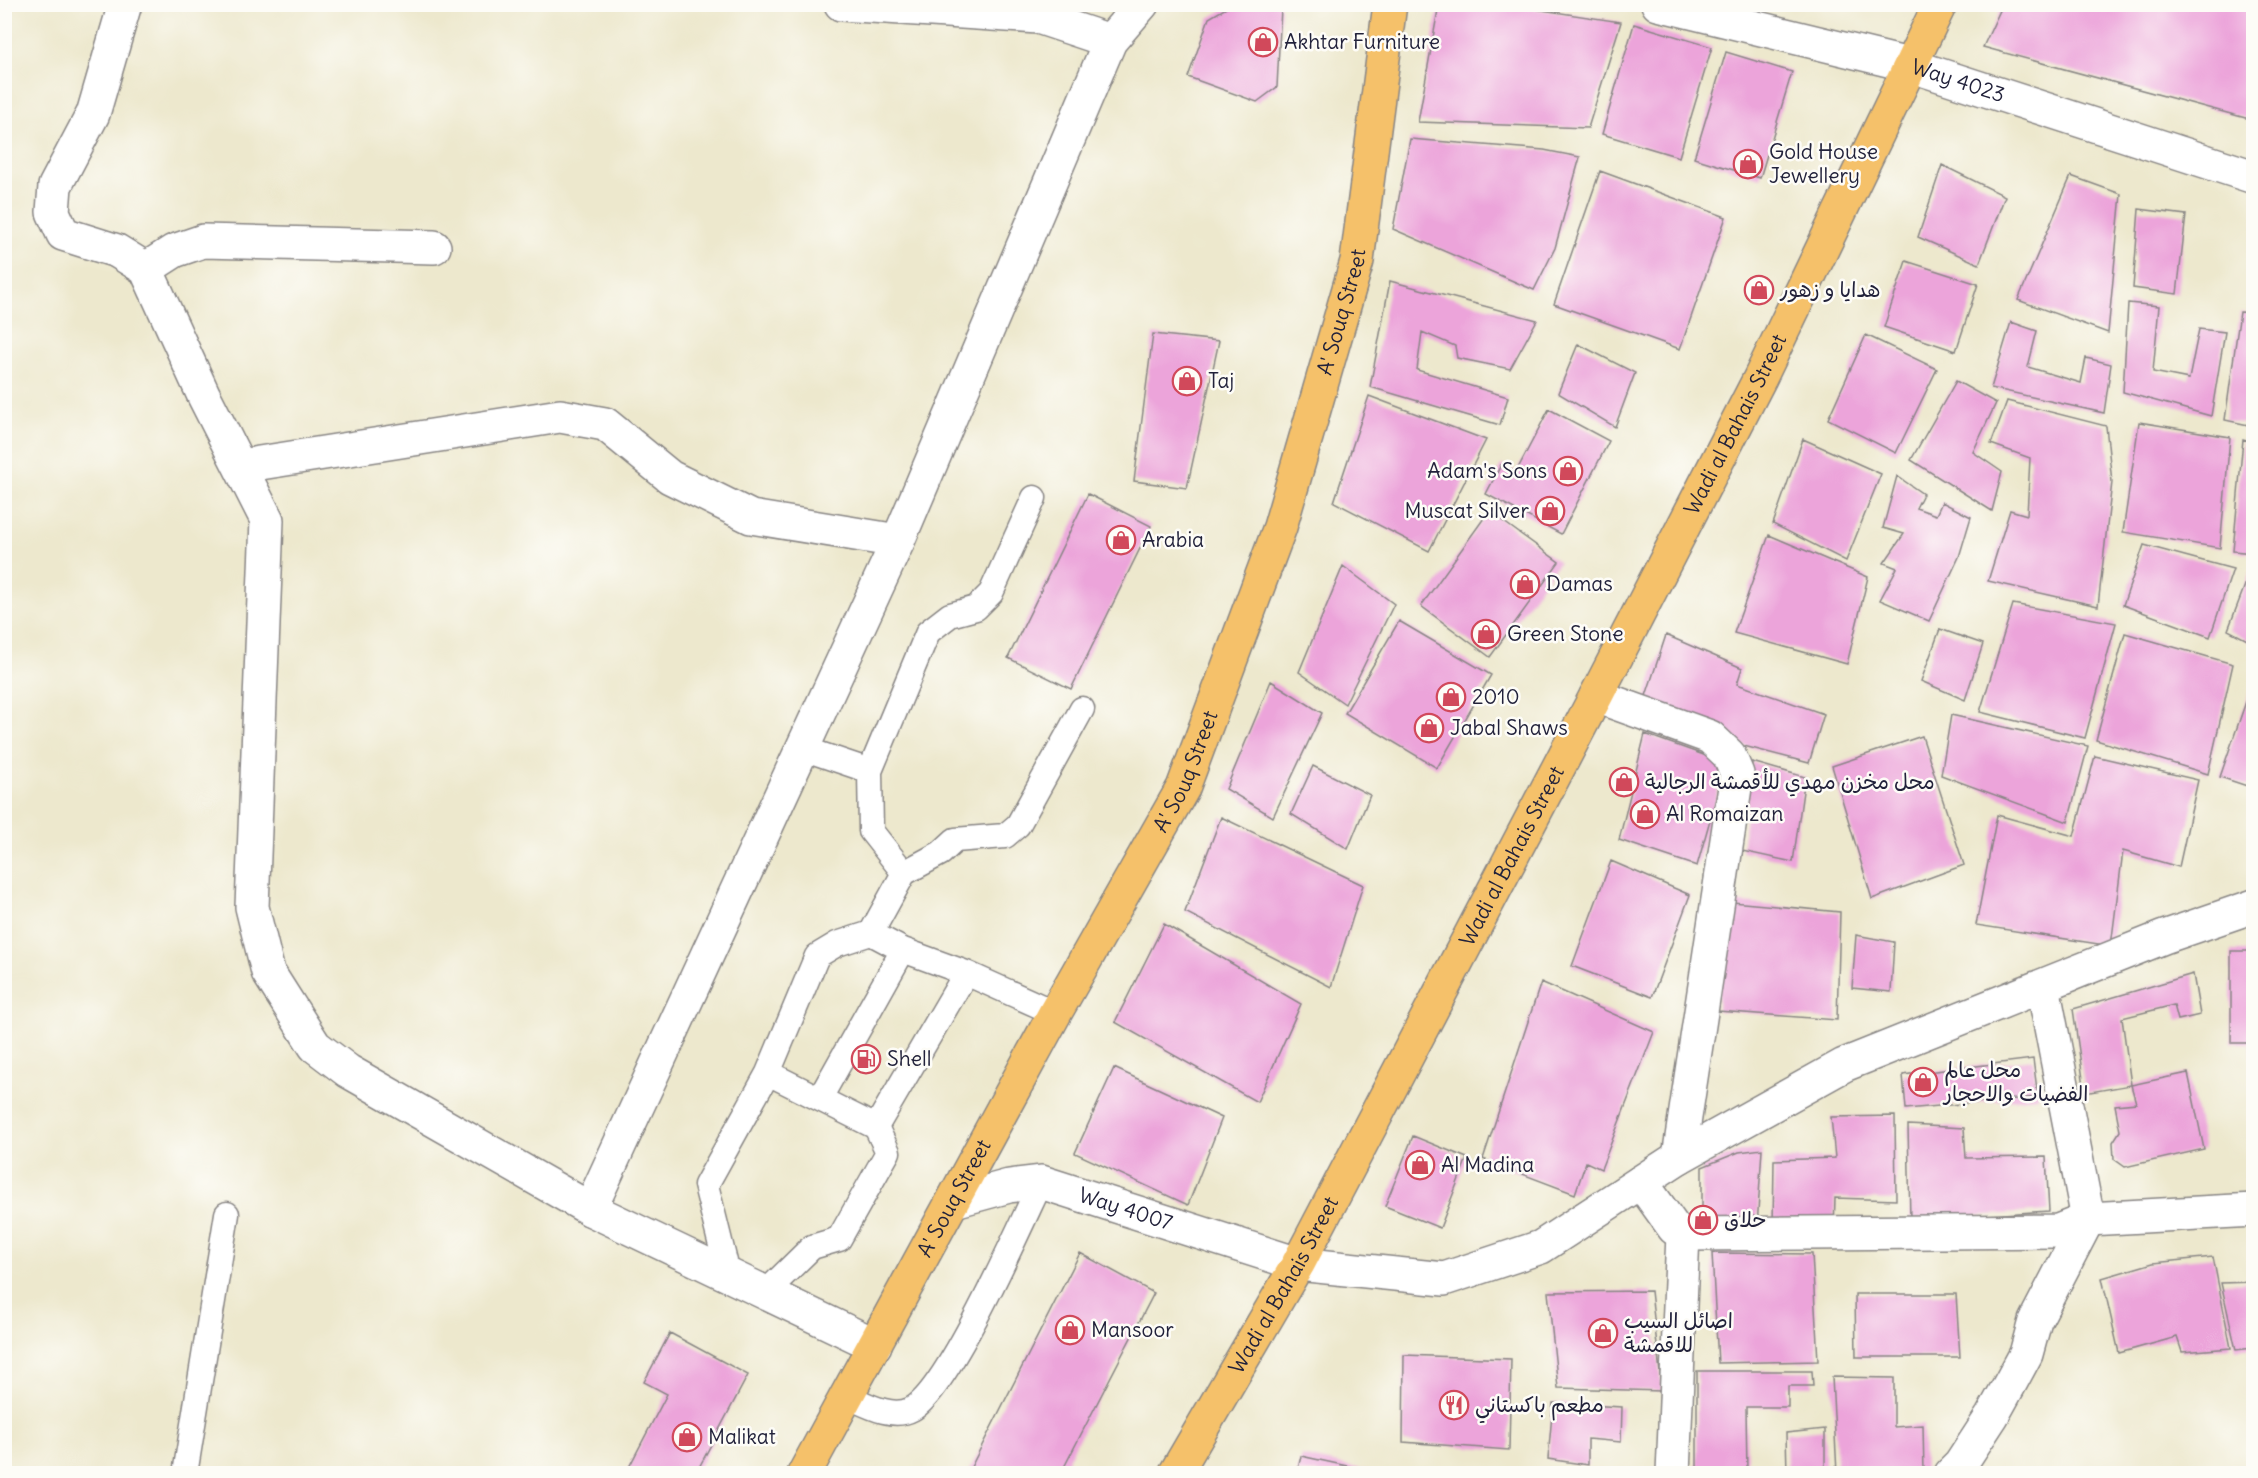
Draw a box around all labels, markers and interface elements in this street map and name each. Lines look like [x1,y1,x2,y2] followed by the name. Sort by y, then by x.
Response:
[1247,26,1279,58] shop icon: Akhtar Furniture
[1284,28,1440,55] place label: Akhtar Furniture
[1908,53,2008,108] street label: Way 4023
[1769,138,1878,189] place label: Gold House Jewellery
[1732,148,1764,180] shop icon: Gold House Jewellery
[1311,247,1371,378] street label: A' Souq Street
[1743,274,1775,306] shop icon: هدايا و زهور
[1779,276,1881,303] place label: هدايا و زهور
[1678,329,1792,519] street label: Wadi al Bahais Street
[1171,365,1203,397] shop icon: Taj
[1208,367,1234,394] place label: Taj
[1552,455,1584,487] shop icon: Adam's Sons
[1427,457,1547,484] place label: Adam's Sons
[1534,495,1566,527] shop icon: Muscat Silver
[1405,497,1529,524] place label: Muscat Silver
[1105,524,1137,556] shop icon: Arabia
[1142,526,1204,553] place label: Arabia
[1509,568,1541,600] shop icon: Damas
[1546,570,1613,597] place label: Damas
[1470,618,1502,650] shop icon: Green Stone
[1507,620,1624,647] place label: Green Stone
[1435,681,1467,713] shop icon: 2010
[1472,683,1519,710] place label: 2010
[1147,707,1224,837] street label: A' Souq Street
[1413,712,1445,744] shop icon: Jabal Shaws
[1450,714,1568,741] place label: Jabal Shaws
[1453,761,1570,950] street label: Wadi al Bahais Street
[1608,766,1640,798] shop icon: محل مخزن مهدي للأقمشة الرجالية
[1645,768,1935,797] place label: محل مخزن مهدي للأقمشة الرجالية
[1629,798,1661,830] shop icon: Al Romaizan
[1666,800,1783,827] place label: Al Romaizan
[850,1043,882,1075] fuel station icon: Shell
[887,1045,932,1072] place label: Shell
[1942,1056,2088,1107] place label: محل عالم الفضيات والاحجار
[1907,1066,1939,1098] shop icon: محل عالم الفضيات والاحجار
[911,1134,997,1262] street label: A' Souq Street
[1404,1149,1436,1181] shop icon: Al Madina
[1441,1151,1534,1178] place label: Al Madina
[1075,1181,1176,1236] street label: Way 4007
[1223,1192,1344,1378] street label: Wadi al Bahais Street
[1687,1204,1719,1236] shop icon: حلاق
[1724,1206,1767,1233] place label: حلاق
[1624,1307,1733,1358] place label: اصائل السيب للاقمشة
[1054,1314,1086,1346] shop icon: Mansoor
[1091,1316,1174,1343] place label: Mansoor
[1587,1317,1619,1349] shop icon: اصائل السيب للاقمشة
[1438,1389,1470,1421] restaurant icon: مطعم باكستاني
[1475,1391,1604,1424] place label: مطعم باكستاني
[671,1421,703,1453] shop icon: Malikat
[708,1423,776,1450] place label: Malikat

